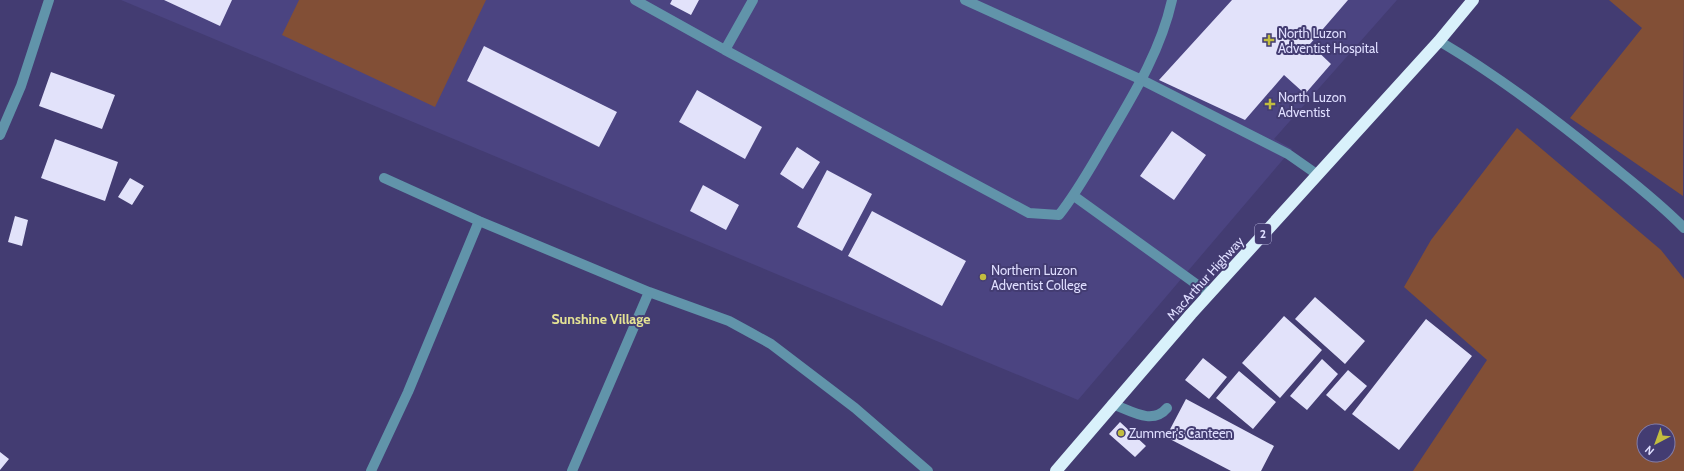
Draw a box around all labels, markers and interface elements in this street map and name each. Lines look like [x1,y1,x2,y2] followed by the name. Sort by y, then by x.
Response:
[1278,25,1378,56] place label: North Luzon Adventist Hospital
[1263,34,1275,46] marker: North Luzon Adventist Hospital
[1278,89,1346,120] place label: North Luzon Adventist
[1265,99,1275,109] marker: North Luzon Adventist
[1255,224,1271,244] road number: 2
[1163,233,1247,323] street label: MacArthur Highway
[991,262,1087,293] place label: Northern Luzon Adventist College
[978,272,988,282] marker: Northern Luzon Adventist College
[551,310,651,328] district label: Sunshine Village
[1636,423,1676,463] north arrow
[1129,425,1233,441] place label: Zummer's Canteen
[1116,428,1126,438] marker: Zummer's Canteen
[1642,443,1657,458] text: N

